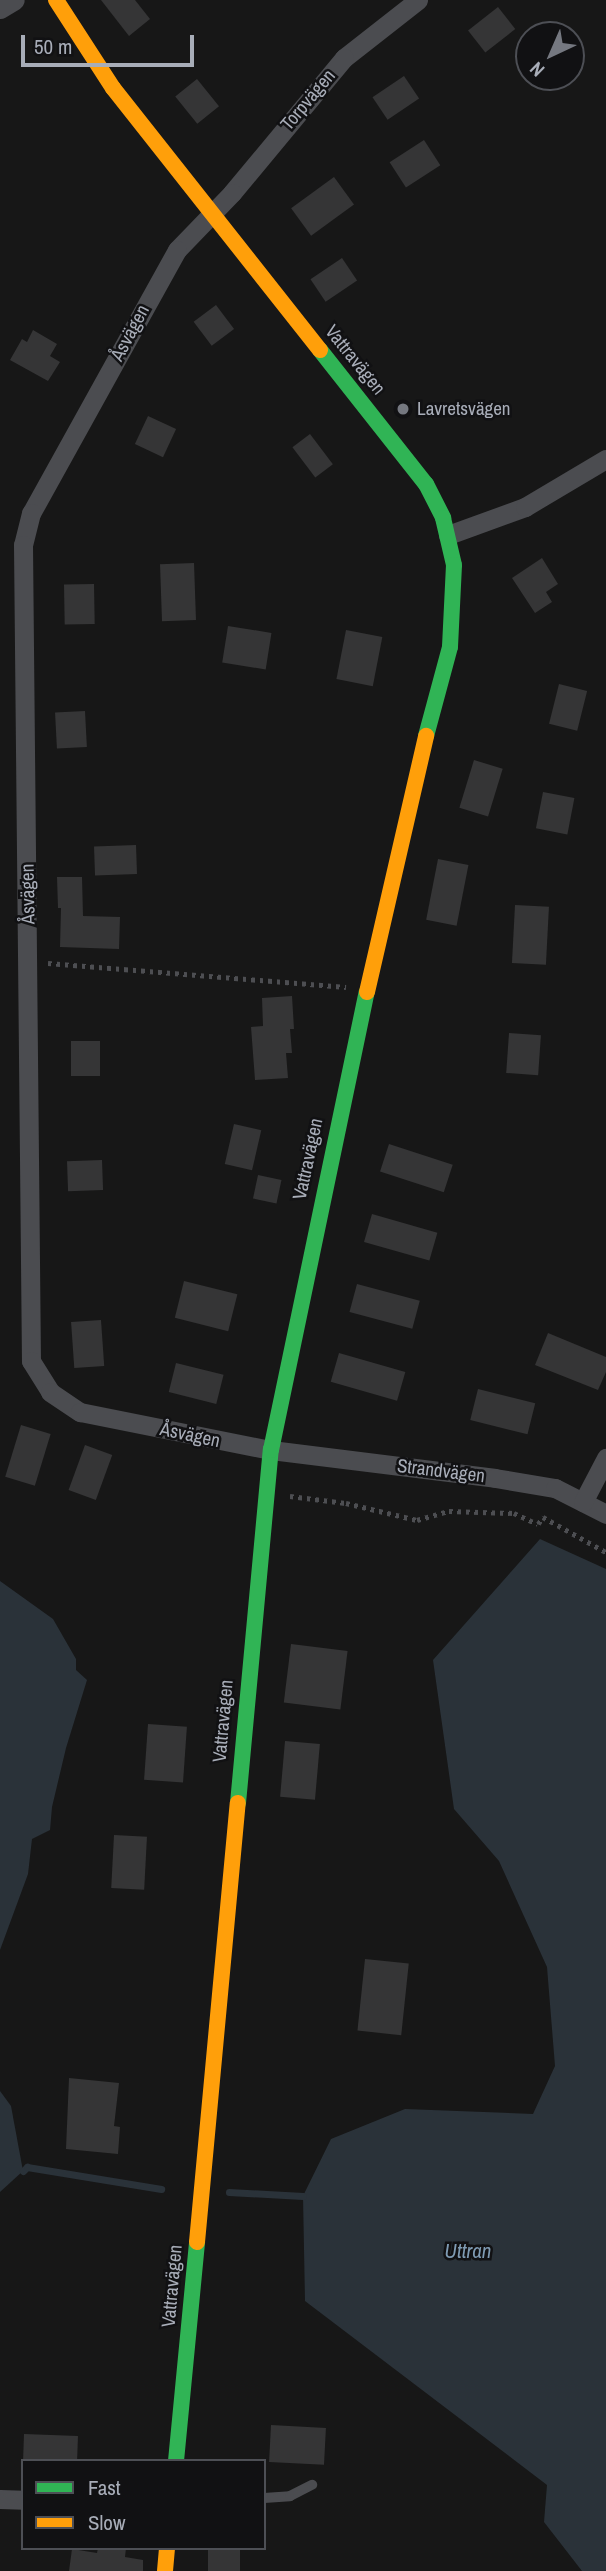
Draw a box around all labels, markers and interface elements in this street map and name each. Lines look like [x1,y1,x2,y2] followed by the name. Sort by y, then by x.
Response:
[24,21,198,65] scale bar
[515,21,585,91] north arrow
[34,32,72,61] text: 50 m
[524,56,550,83] text: N
[276,65,340,135] street label: Torpvägen
[106,301,154,365] street label: Åsvägen
[320,321,390,399] street label: Vattravägen
[417,398,511,420] place label: Lavretsvägen
[395,401,411,417] marker: Lavretsvägen
[16,863,40,925] street label: Åsvägen
[288,1116,328,1202] street label: Vattravägen
[158,1418,222,1452] street label: Åsvägen
[396,1454,486,1488] street label: Strandvägen
[208,1679,238,1763] street label: Vattravägen
[445,2238,491,2264] water label: Uttran
[157,2244,187,2328] street label: Vattravägen
[21,2459,266,2550] legend
[88,2473,121,2502] text: Fast
[88,2508,125,2537] text: Slow

